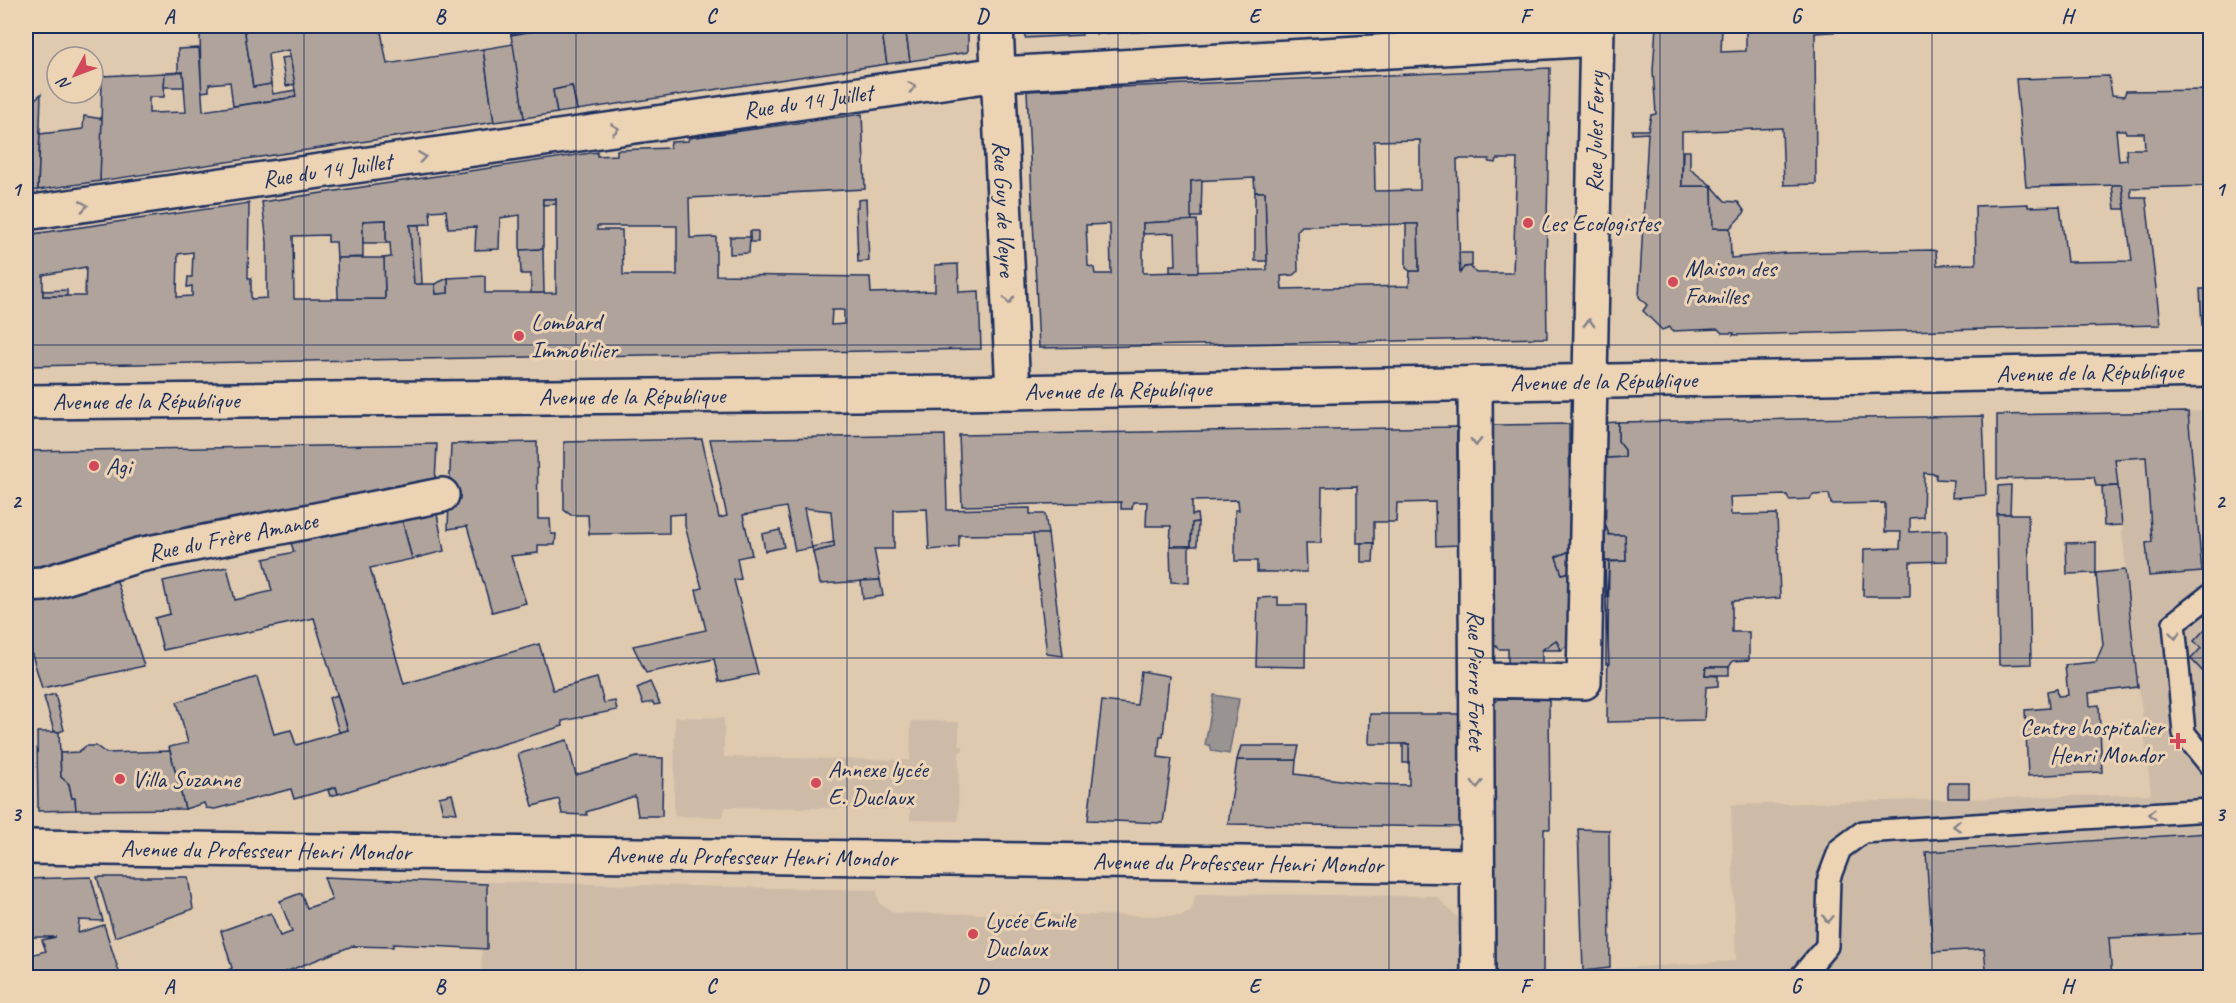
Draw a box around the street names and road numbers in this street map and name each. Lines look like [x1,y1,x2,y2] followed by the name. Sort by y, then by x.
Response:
[1579,70,1611,193] street label: Rue Jules Ferry
[741,77,878,125] street label: Rue du 14 Juillet
[986,140,1023,280] street label: Rue Guy de Veyre
[260,146,397,194] street label: Rue du 14 Juillet
[1996,355,2186,389] street label: Avenue de la République
[1510,364,1700,398] street label: Avenue de la République
[1024,373,1214,407] street label: Avenue de la République
[538,380,728,412] street label: Avenue de la République
[52,385,242,417] street label: Avenue de la République
[146,505,322,568] street label: Rue du Frère Amance
[1461,610,1492,752] street label: Rue Pierre Fortet
[121,833,414,867] street label: Avenue du Professeur Henri Mondor
[607,840,900,873] street label: Avenue du Professeur Henri Mondor
[1093,846,1386,880] street label: Avenue du Professeur Henri Mondor

